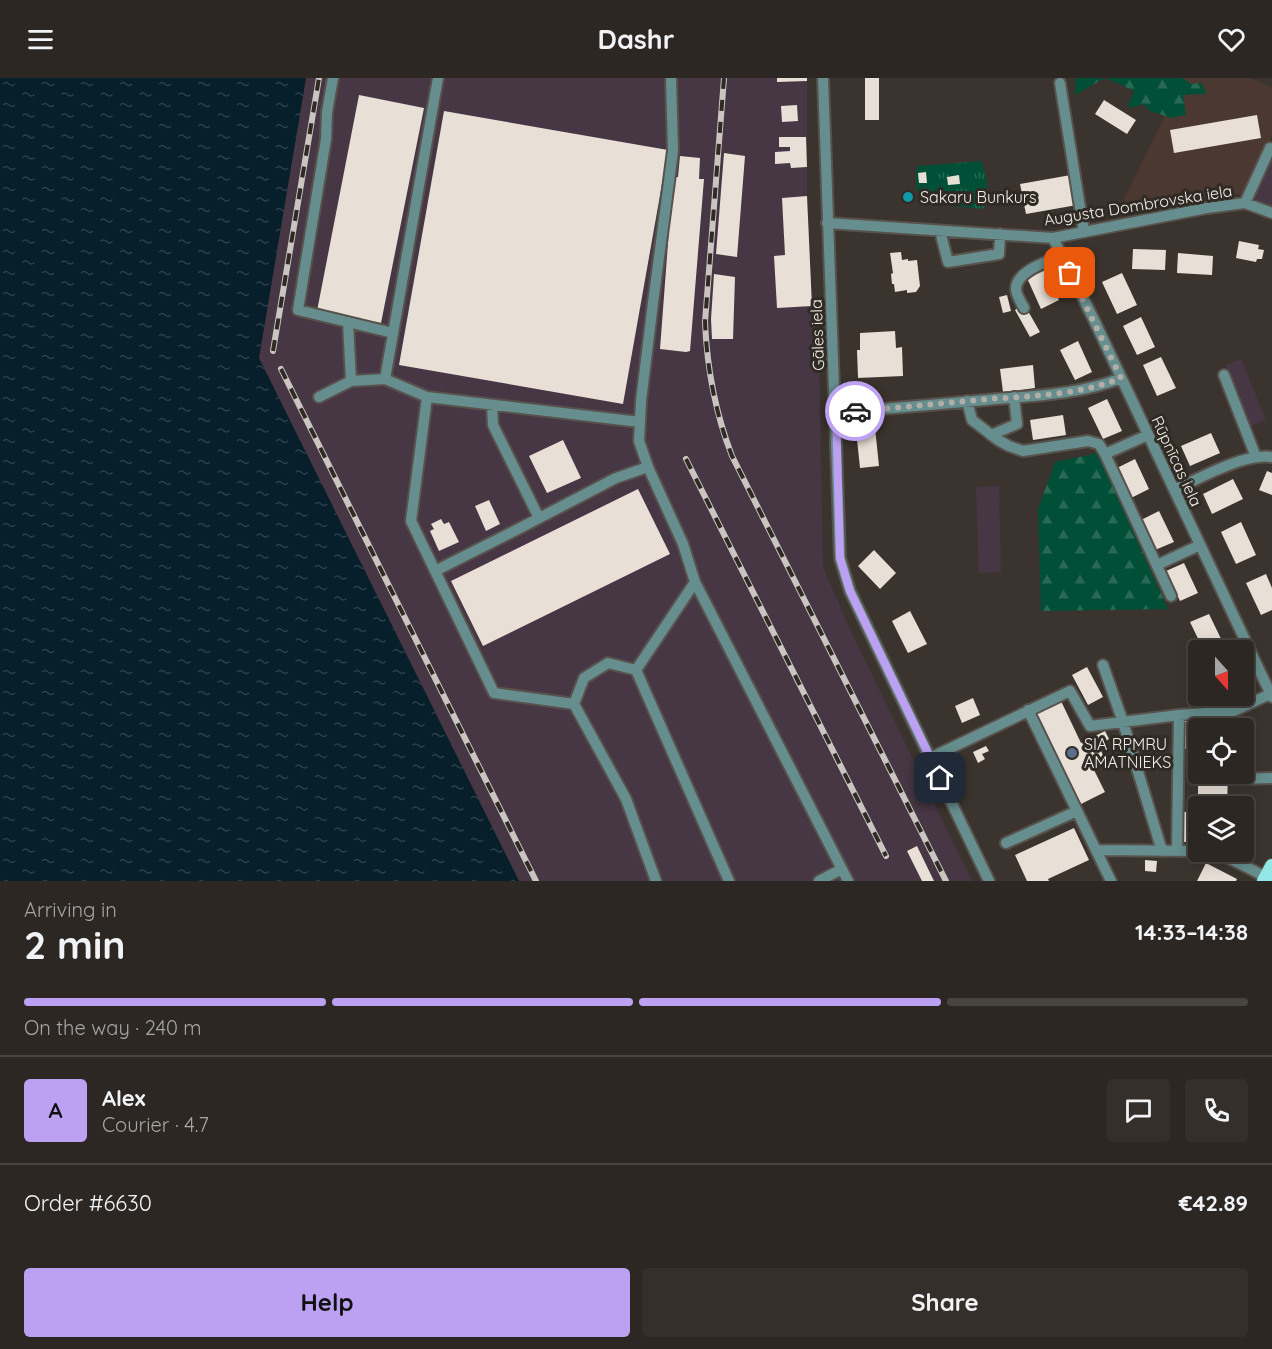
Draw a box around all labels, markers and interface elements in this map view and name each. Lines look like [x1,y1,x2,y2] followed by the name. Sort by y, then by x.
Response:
[598,22,674,56] text: Dashr
[24,23,57,56] icon: menu
[1215,23,1248,56] icon: heart
[1042,180,1234,230] street label: Augusta Dombrovska iela
[920,187,1037,207] place label: Sakaru Bunkurs
[901,190,915,204] marker: Sakaru Bunkurs
[1044,247,1095,298] pin
[1053,256,1086,289] icon: bag
[806,299,828,371] street label: Gāles iela
[825,381,885,441] courier
[839,395,872,428] icon: car
[1147,412,1207,510] street label: Rūpnīcas iela
[1188,640,1254,706] north arrow
[1188,640,1254,862] map controls
[1188,718,1254,784] button: locate
[1084,734,1171,772] place label: SIA RPMRU AMATNIEKS
[1065,746,1079,760] marker: SIA RPMRU AMATNIEKS
[914,752,965,803] pin
[923,761,956,794] icon: home
[1188,796,1254,862] button: layers
[24,897,117,922] text: Arriving in
[1135,918,1248,946] text: 14:33–14:38
[24,920,126,969] text: 2 min
[24,1015,202,1040] text: On the way · 240 m
[1107,1079,1170,1142] button: chat
[1185,1079,1248,1142] button: phone
[102,1084,145,1112] text: Alex
[48,1096,63,1124] text: A
[102,1112,209,1137] text: Courier · 4.7
[24,1189,152,1217] text: Order #6630
[1179,1189,1248,1217] text: €42.89
[24,1268,630,1337] button: Help
[642,1268,1248,1337] button: Share

